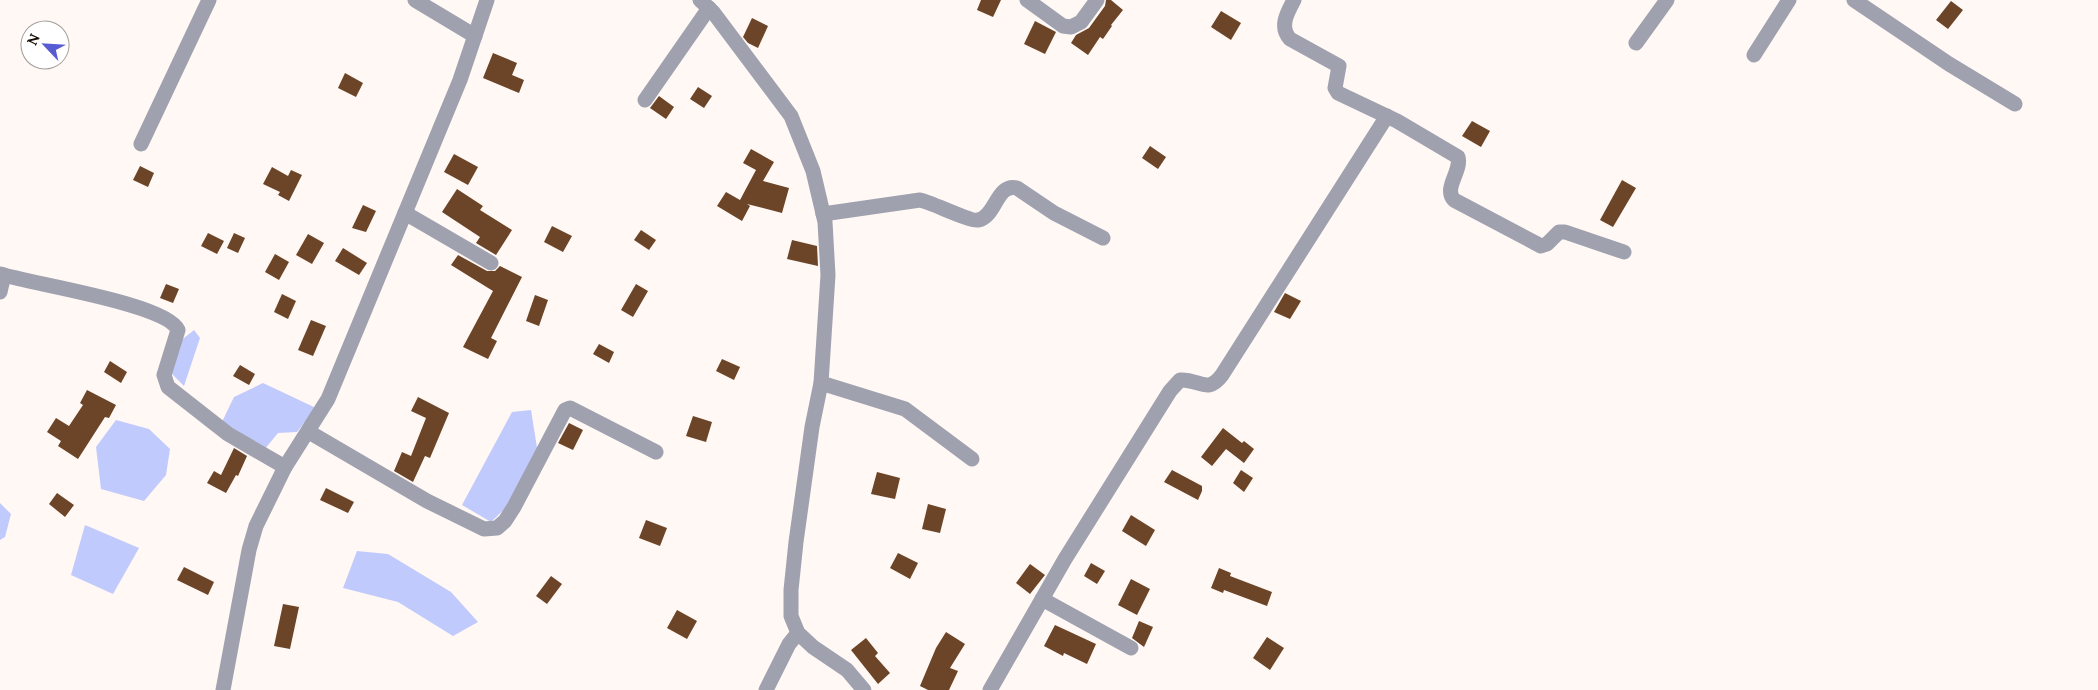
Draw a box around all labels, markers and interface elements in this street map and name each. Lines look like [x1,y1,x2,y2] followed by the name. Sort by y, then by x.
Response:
[20,20,70,70] north arrow
[23,31,44,48] text: N

